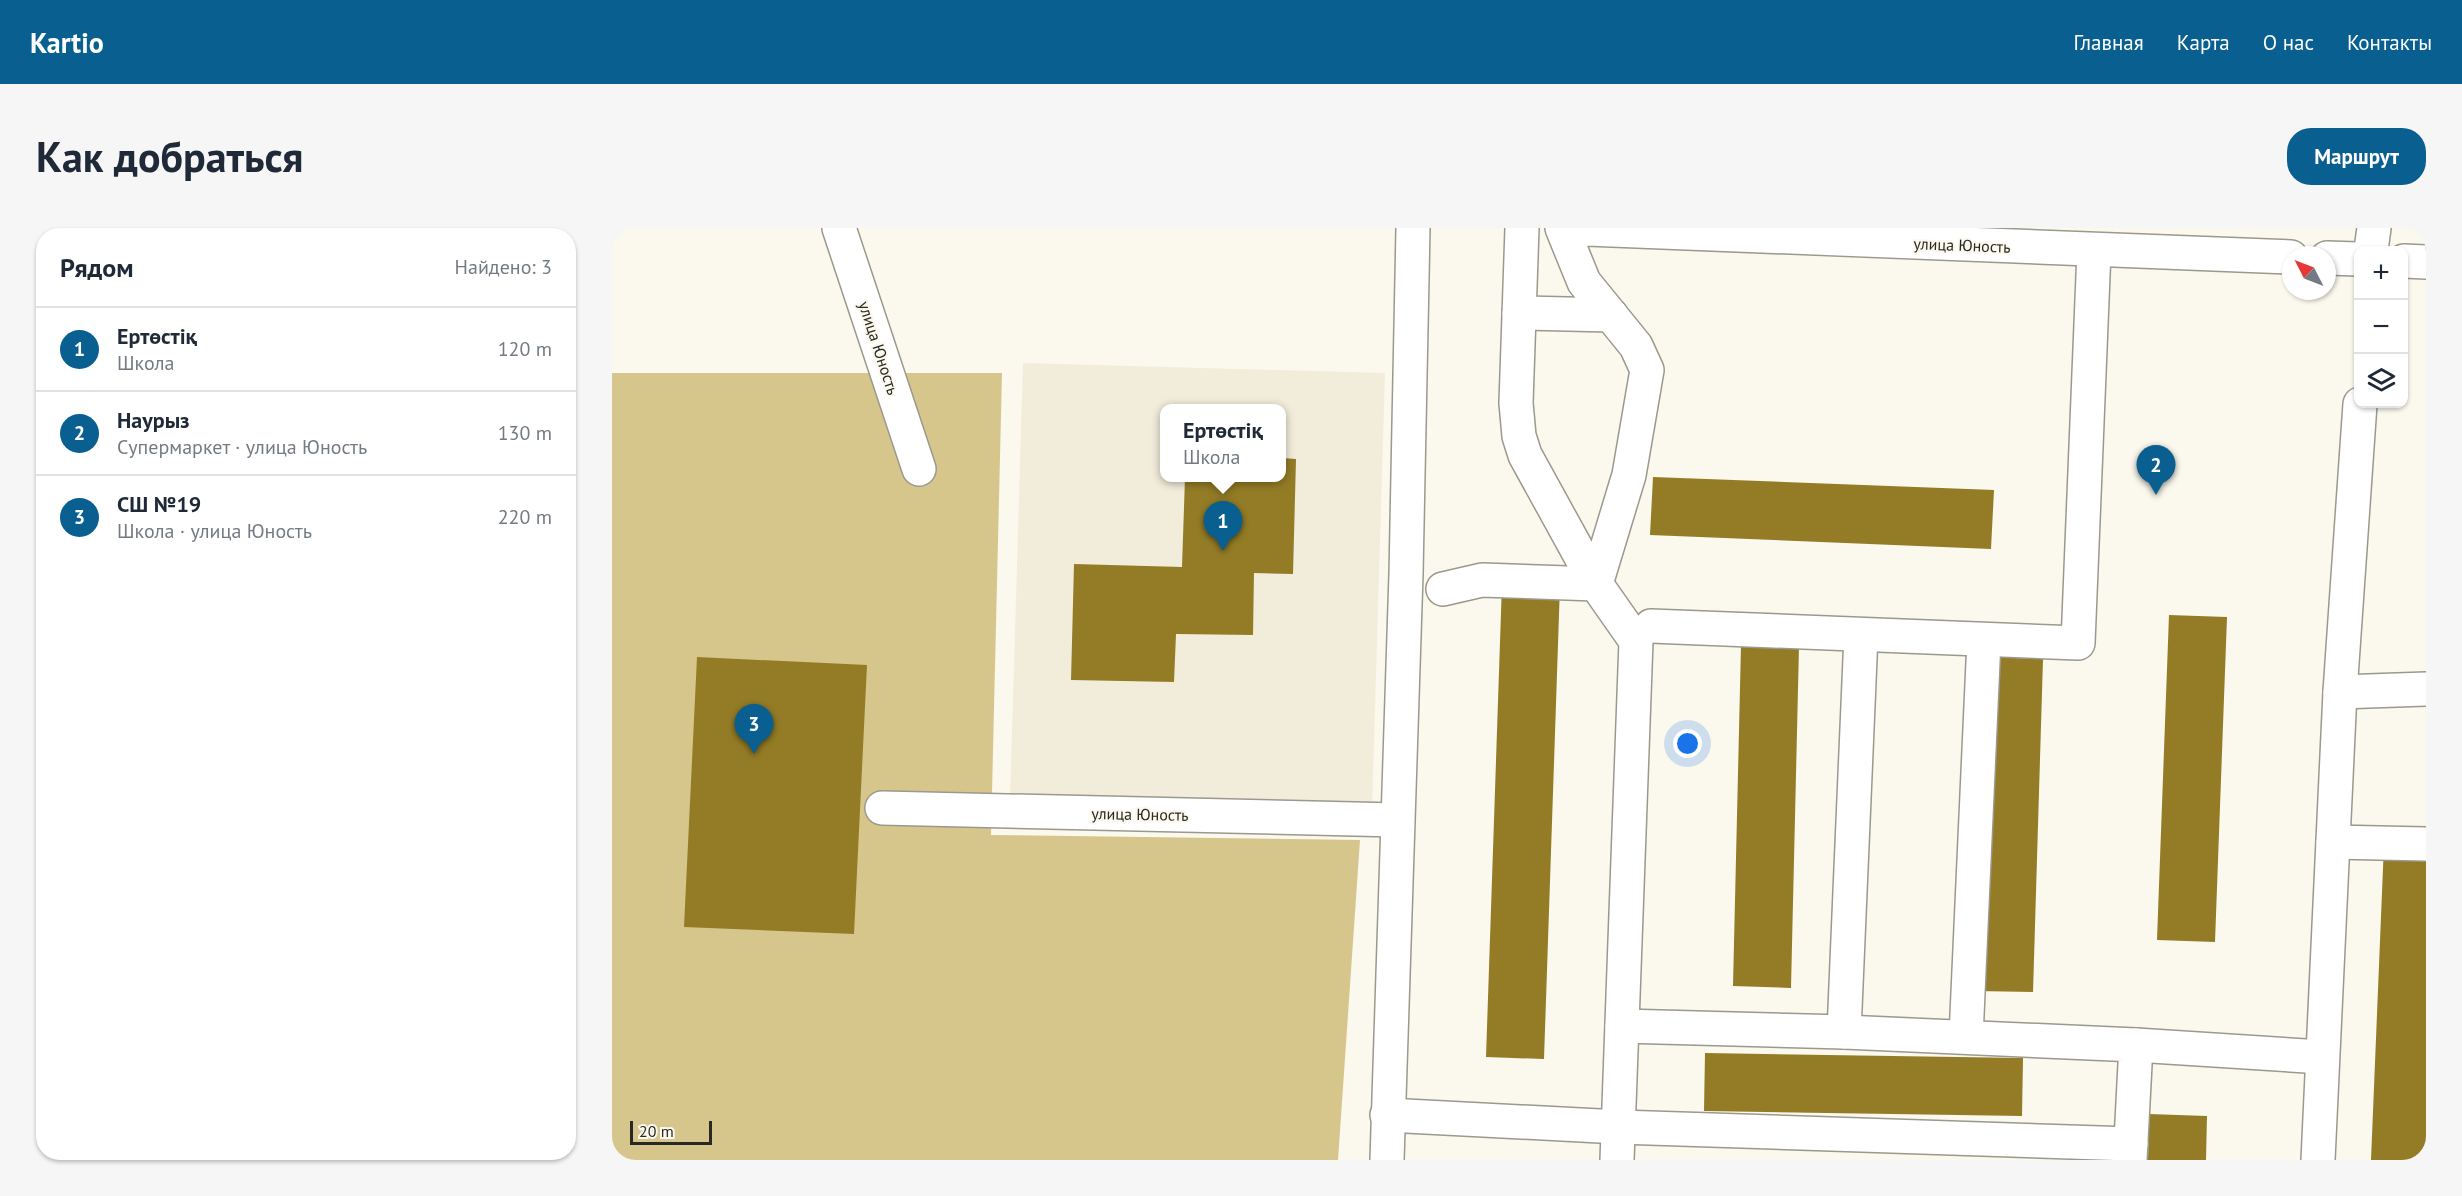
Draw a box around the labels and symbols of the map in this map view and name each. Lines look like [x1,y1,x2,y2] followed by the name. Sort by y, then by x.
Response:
[1913,233,2011,257] street label: улица Юность
[2282,246,2336,300] north arrow
[854,299,904,397] street label: улица Юность
[2136,446,2176,495] pin: 2
[1204,502,1242,551] pin: 1
[734,704,774,754] pin: 3
[1673,729,1702,758] your location
[1091,803,1189,825] street label: улица Юность
[630,1118,712,1146] scale bar

